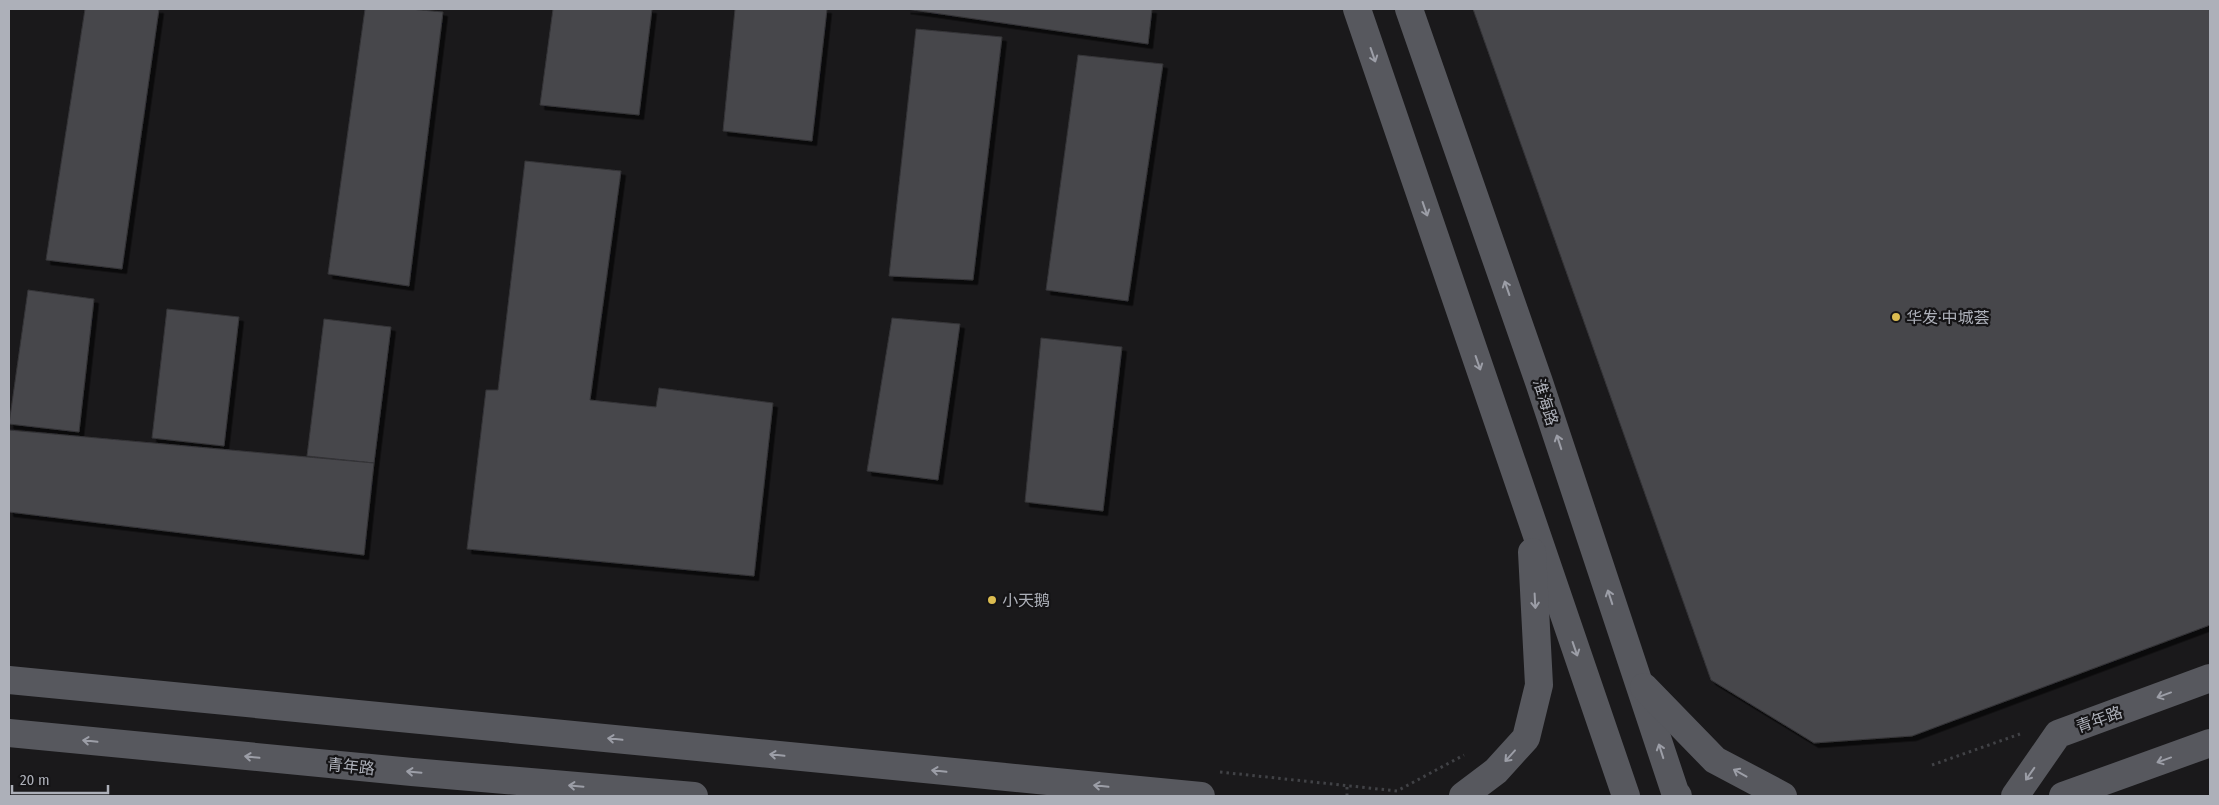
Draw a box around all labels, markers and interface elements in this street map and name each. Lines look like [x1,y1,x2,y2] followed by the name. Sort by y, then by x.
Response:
[1369,47,1378,62] one-way arrow
[1421,200,1430,216] one-way arrow
[1502,281,1511,297] one-way arrow
[1906,308,1989,327] place label: 华发·中城荟
[1890,311,1902,323] marker: 华发·中城荟
[1474,354,1483,370] one-way arrow
[1529,376,1562,428] street label: 淮海路
[1554,435,1563,451] one-way arrow
[1605,589,1615,605] one-way arrow
[1002,591,1050,610] place label: 小天鹅
[1530,593,1539,609] one-way arrow
[986,594,998,606] marker: 小天鹅
[1571,640,1581,656] one-way arrow
[2157,691,2173,700] one-way arrow
[2073,702,2125,737] street label: 青年路
[608,734,624,744] one-way arrow
[83,736,99,746] one-way arrow
[1656,743,1666,759] one-way arrow
[1504,749,1515,762] one-way arrow
[769,750,785,760] one-way arrow
[244,752,260,761] one-way arrow
[326,755,376,778] street label: 青年路
[2157,756,2173,765] one-way arrow
[12,762,109,794] scale bar
[931,766,947,775] one-way arrow
[406,767,422,777] one-way arrow
[2025,767,2035,781] one-way arrow
[1733,768,1748,778] one-way arrow
[20,771,50,789] text: 20 m
[568,781,584,791] one-way arrow
[1093,782,1109,791] one-way arrow

